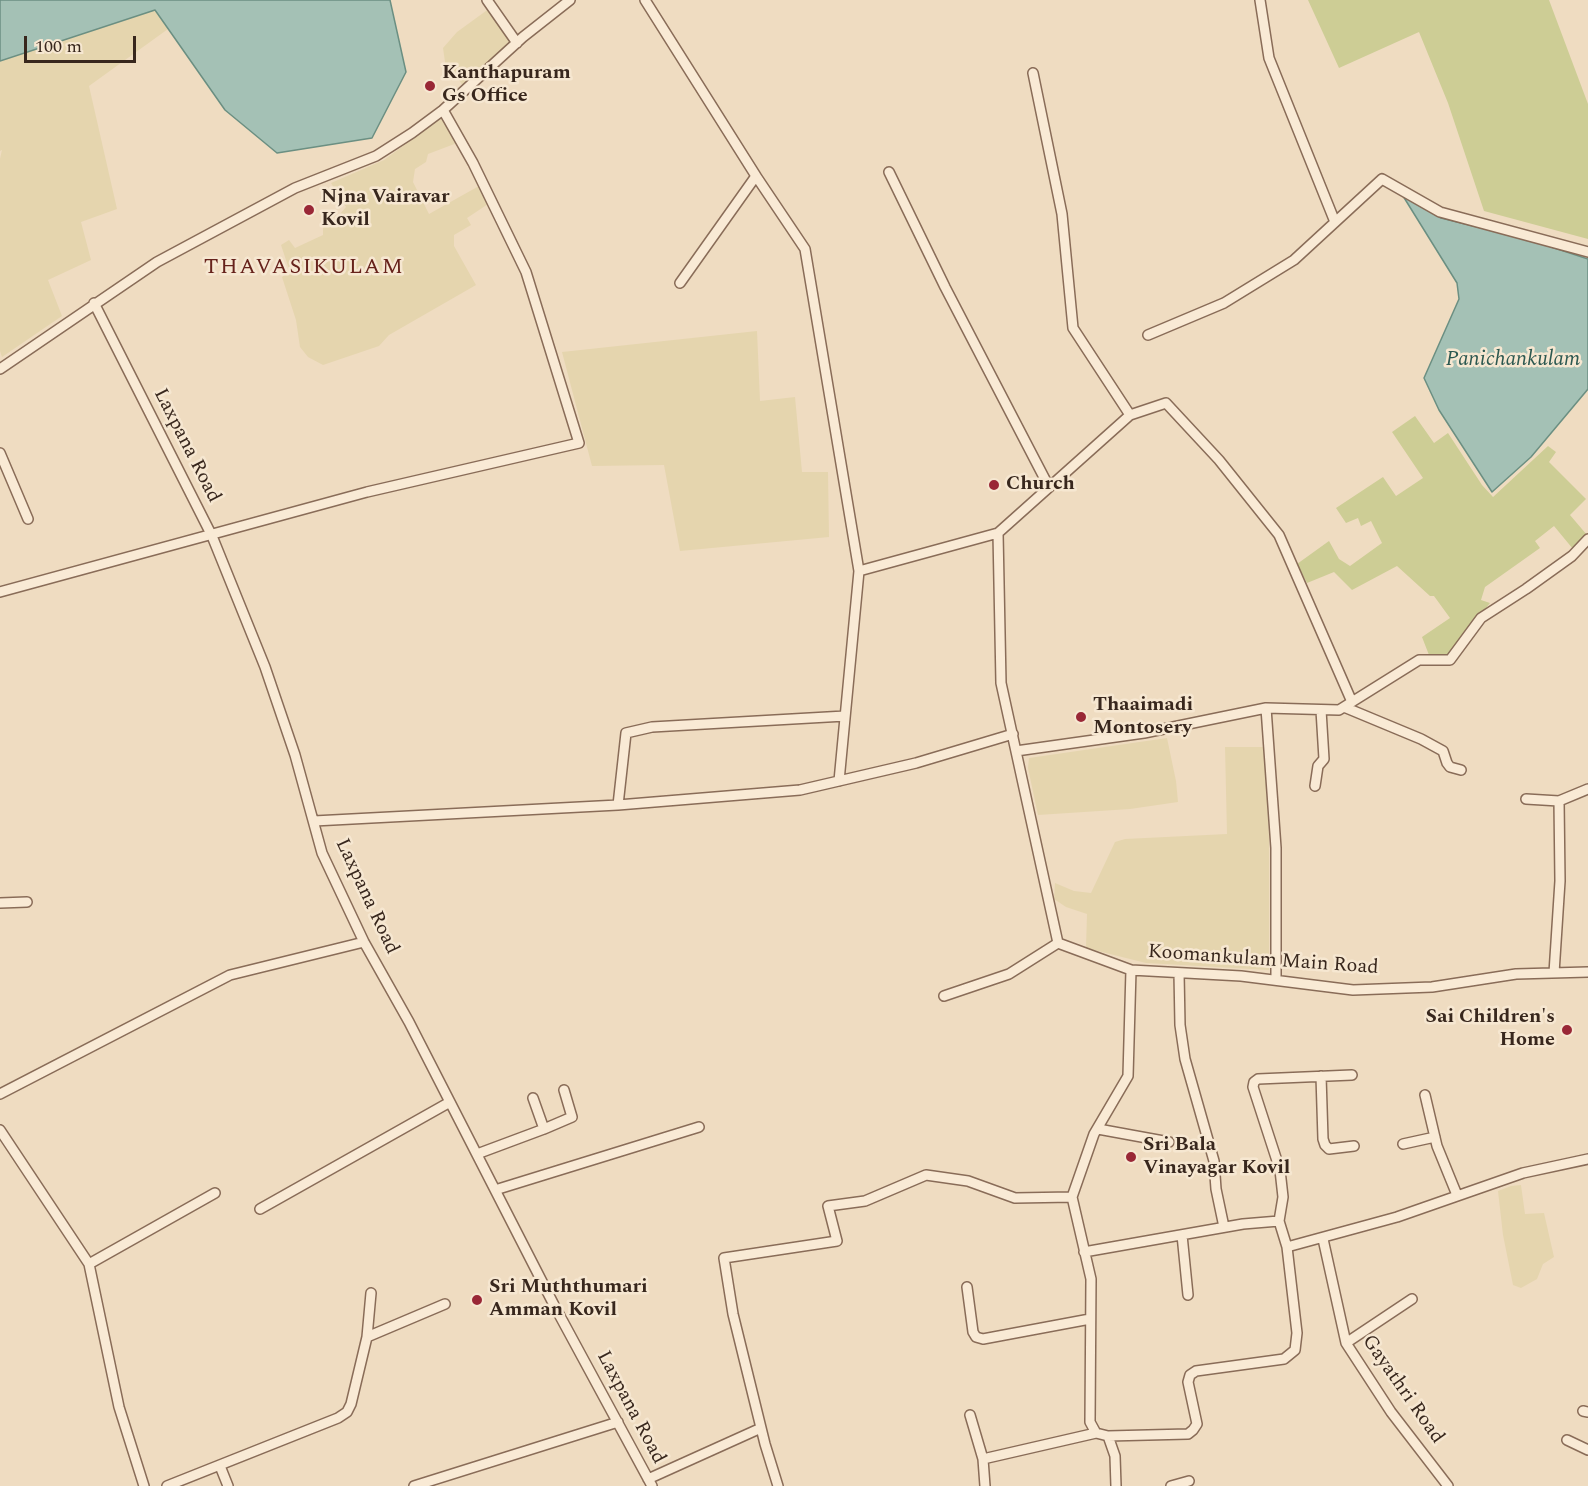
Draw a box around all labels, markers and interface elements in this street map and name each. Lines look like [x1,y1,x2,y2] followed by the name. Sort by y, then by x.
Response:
[27,24,140,62] scale bar
[35,33,82,60] text: 100 m
[442,62,571,109] place label: Kanthapuram Gs Office
[423,79,437,93] marker: Kanthapuram Gs Office
[321,186,450,233] place label: Njna Vairavar Kovil
[302,203,316,217] marker: Njna Vairavar Kovil
[204,256,404,282] district label: THAVASIKULAM
[1446,348,1580,374] water label: Panichankulam
[147,385,225,507] street label: Laxpana Road
[1006,473,1075,497] place label: Church
[987,478,1001,492] marker: Church
[1093,694,1193,741] place label: Thaaimadi Montosery
[1074,710,1088,724] marker: Thaaimadi Montosery
[329,835,403,959] street label: Laxpana Road
[1147,941,1379,981] street label: Koomankulam Main Road
[1426,1006,1555,1053] place label: Sai Children's Home
[1560,1023,1574,1037] marker: Sai Children's Home
[1143,1134,1290,1181] place label: Sri Bala Vinayagar Kovil
[1124,1150,1138,1164] marker: Sri Bala Vinayagar Kovil
[489,1276,648,1323] place label: Sri Muththumari Amman Kovil
[470,1293,484,1307] marker: Sri Muththumari Amman Kovil
[1356,1331,1448,1449] street label: Gayathri Road
[590,1347,670,1469] street label: Laxpana Road

